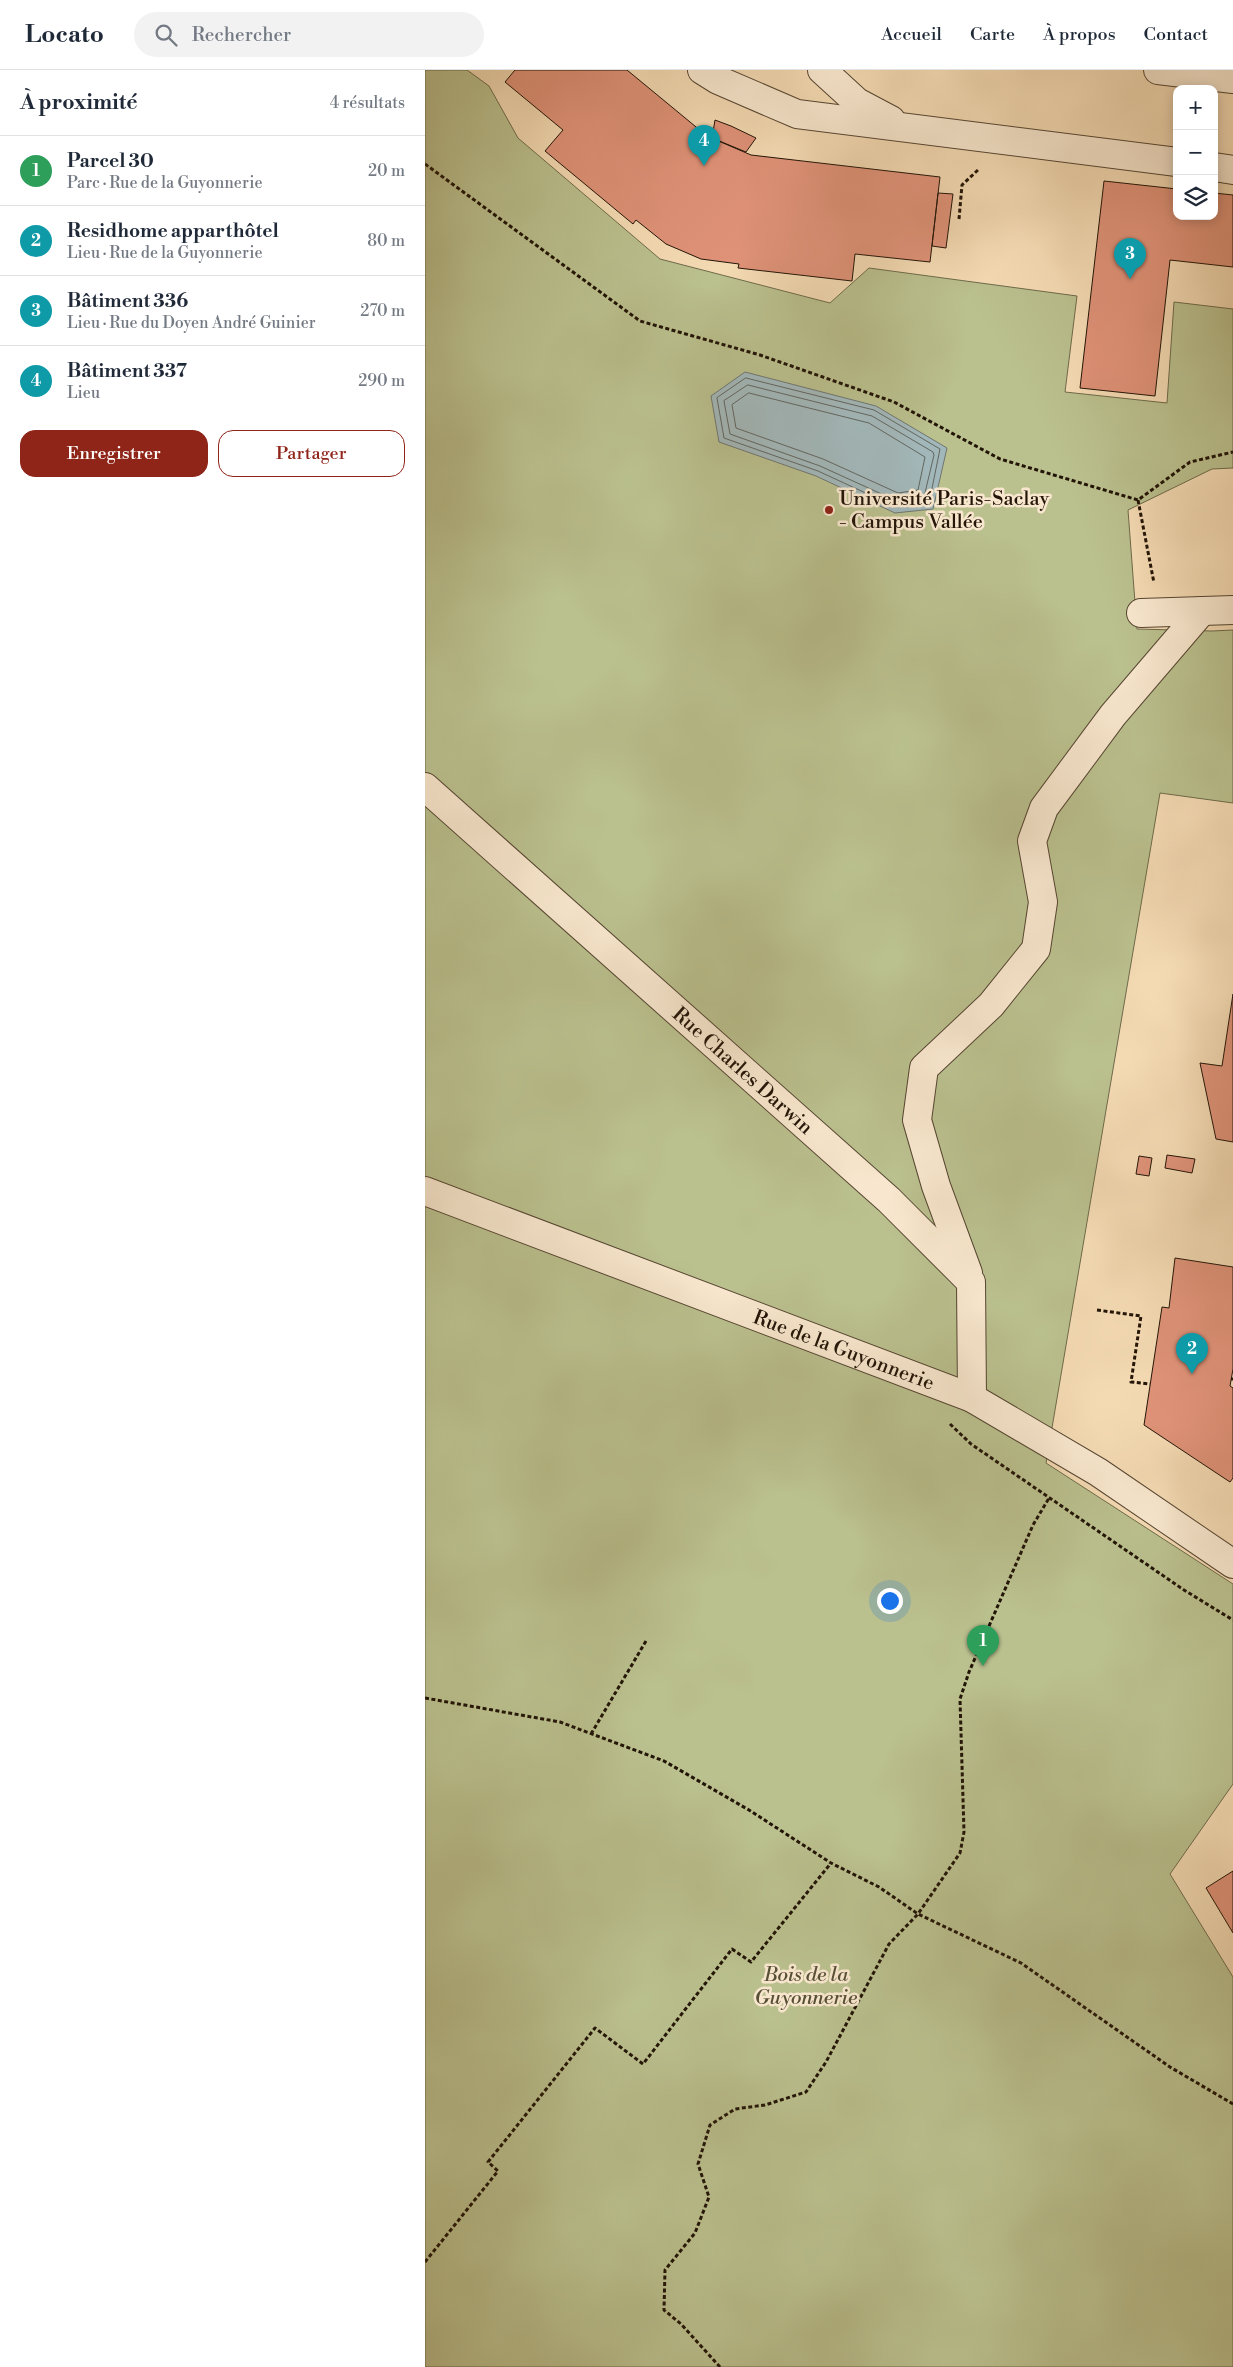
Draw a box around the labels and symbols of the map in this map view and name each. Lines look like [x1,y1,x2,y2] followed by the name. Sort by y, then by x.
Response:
[688,125,720,166] pin: 4
[1114,238,1146,279] pin: 3
[839,487,1049,535] place label: Université Paris-Saclay - Campus Vallée
[823,504,835,516] marker: Université Paris-Saclay - Campus Vallée
[667,1002,818,1141] street label: Rue Charles Darwin
[749,1305,938,1397] street label: Rue de la Guyonnerie
[1176,1333,1208,1374] pin: 2
[877,1588,903,1614] your location
[967,1625,999,1666] pin: 1
[755,1963,858,2011] park label: Bois de la Guyonnerie

